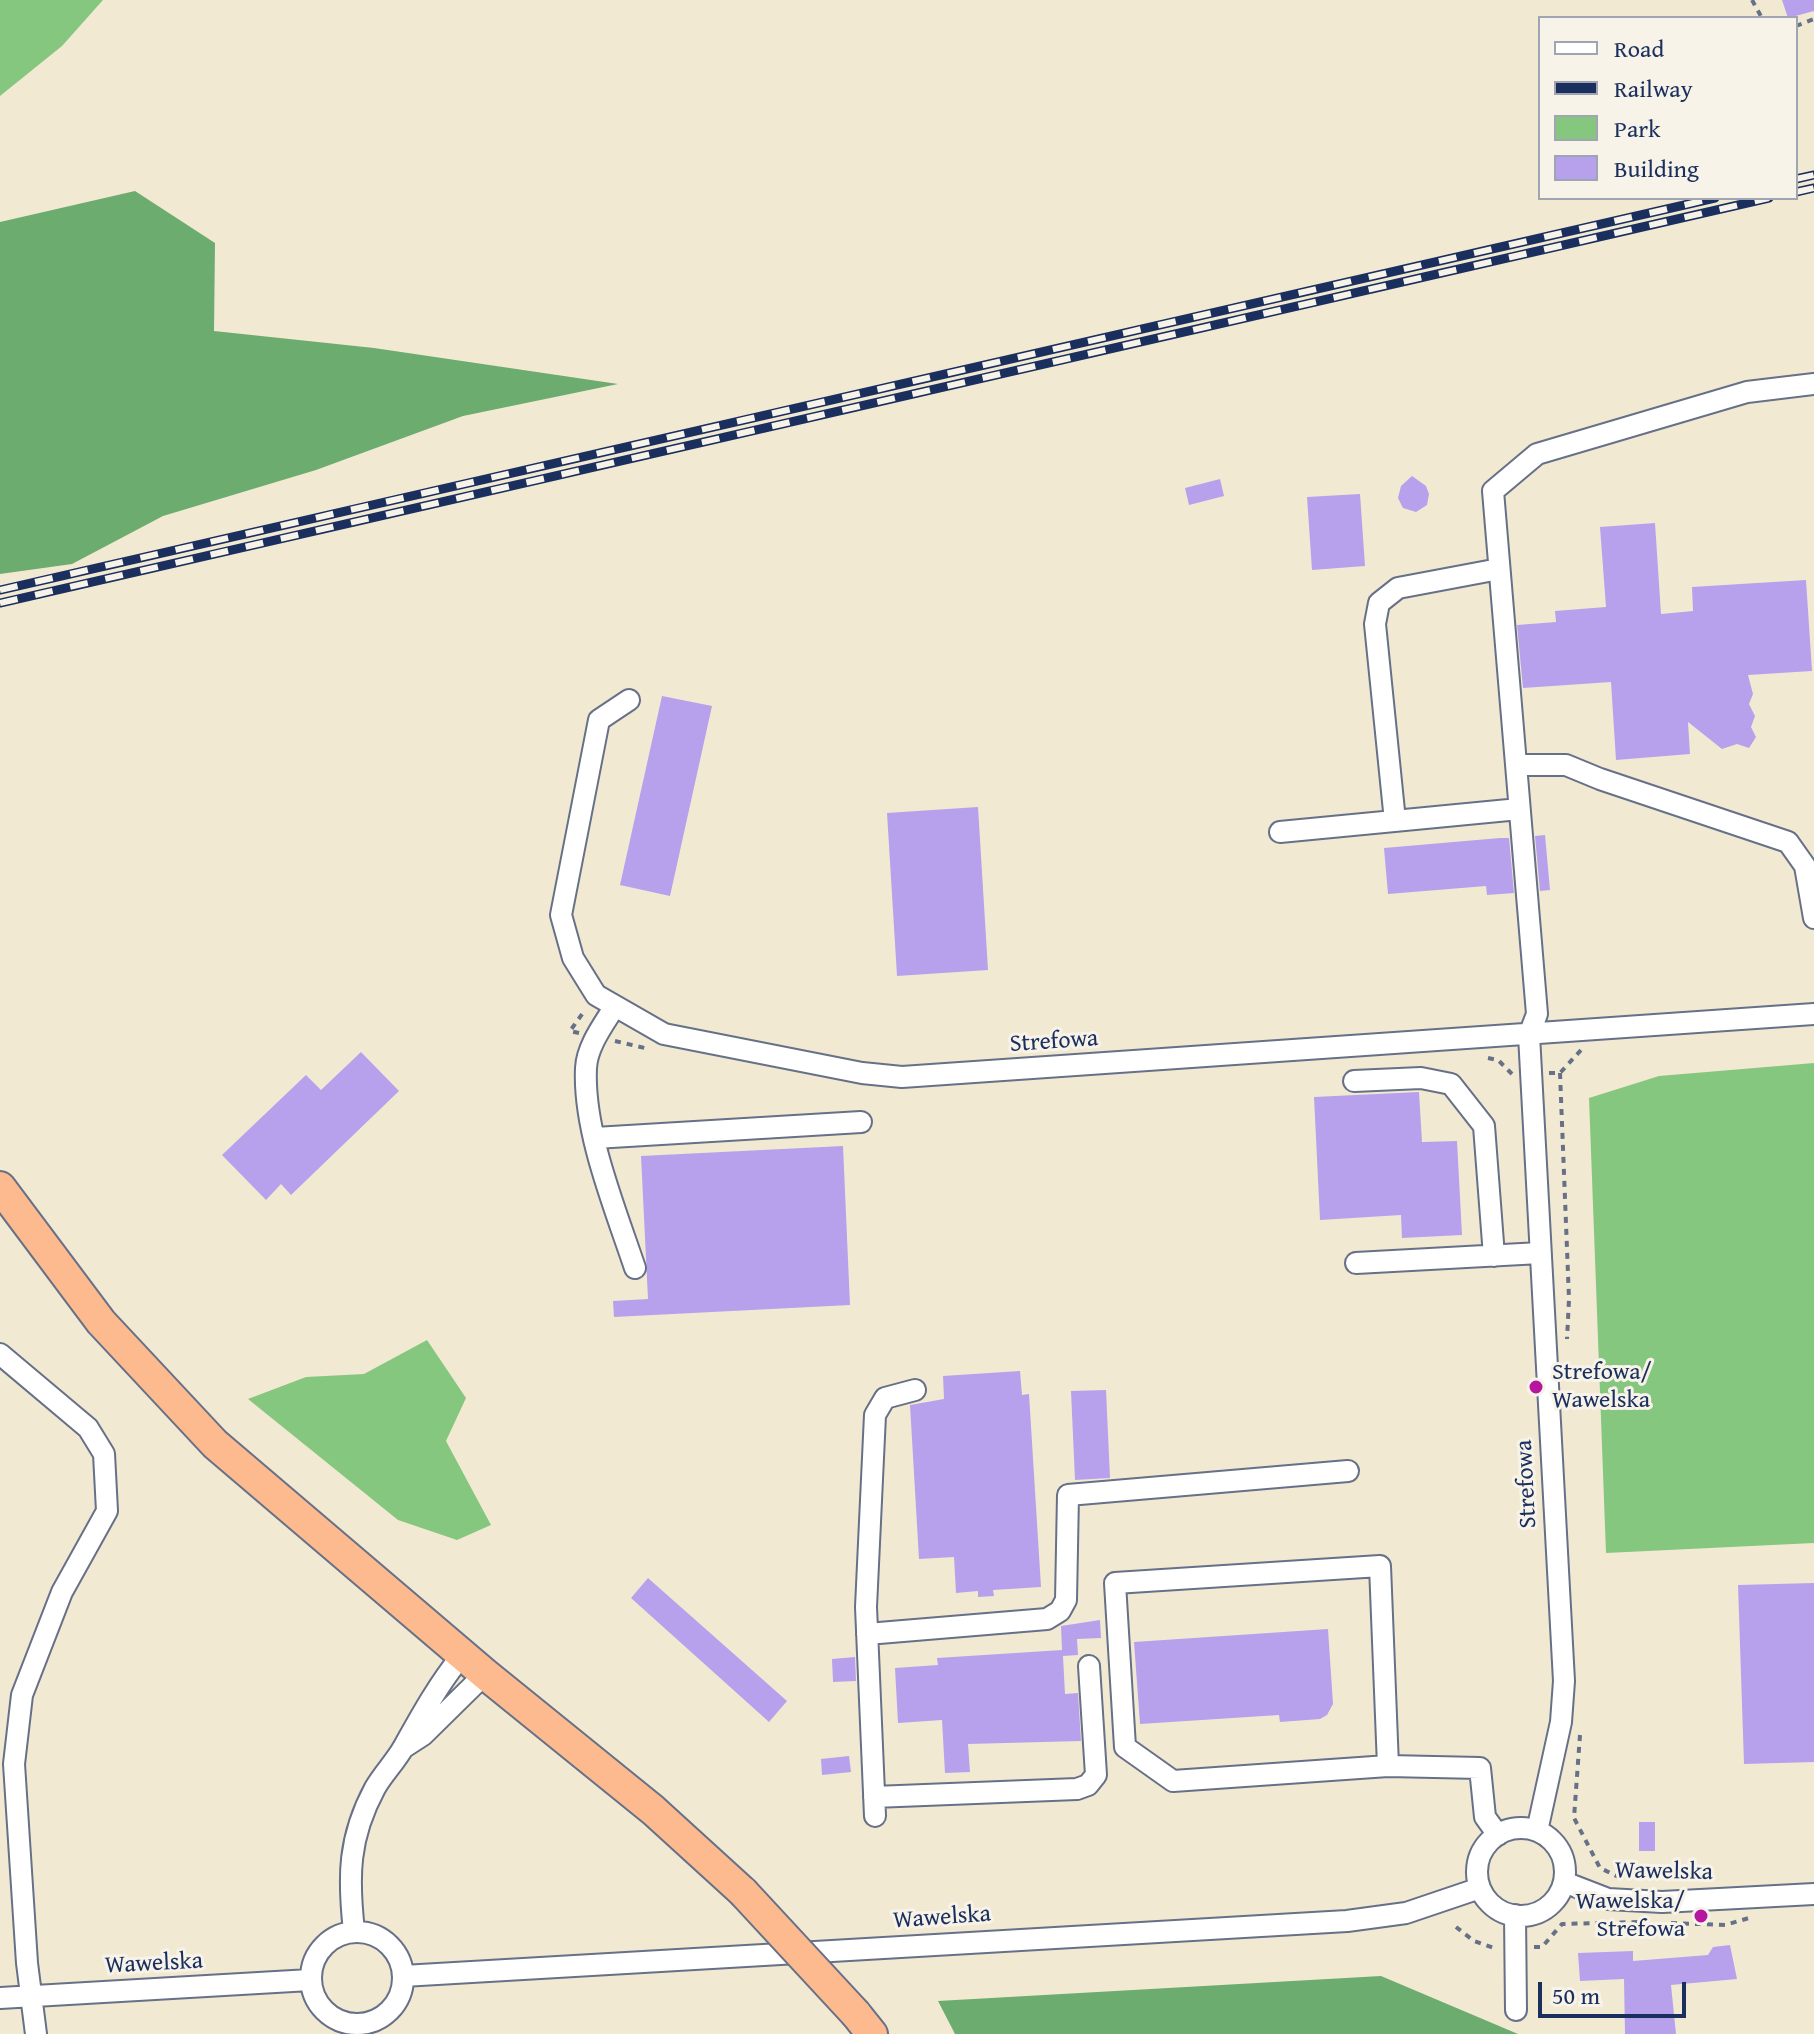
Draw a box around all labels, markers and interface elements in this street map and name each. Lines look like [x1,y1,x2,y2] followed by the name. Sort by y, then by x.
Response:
[1538,16,1798,200] legend
[1614,31,1664,66] text: Road
[1614,71,1693,106] text: Railway
[1614,111,1660,146] text: Park
[1614,151,1699,186] text: Building
[1009,1025,1099,1059] street label: Strefowa
[1552,1359,1652,1415] place label: Strefowa/ Wawelska
[1527,1378,1545,1396] marker: Strefowa/ Wawelska
[1510,1439,1544,1529] street label: Strefowa
[1615,1857,1713,1887] street label: Wawelska
[1576,1888,1685,1944] place label: Wawelska/ Strefowa
[892,1900,992,1936] street label: Wawelska
[1692,1907,1710,1925] marker: Wawelska/ Strefowa
[104,1947,204,1981] street label: Wawelska
[1542,1966,1690,2016] scale bar
[1552,1978,1600,2013] text: 50 m

